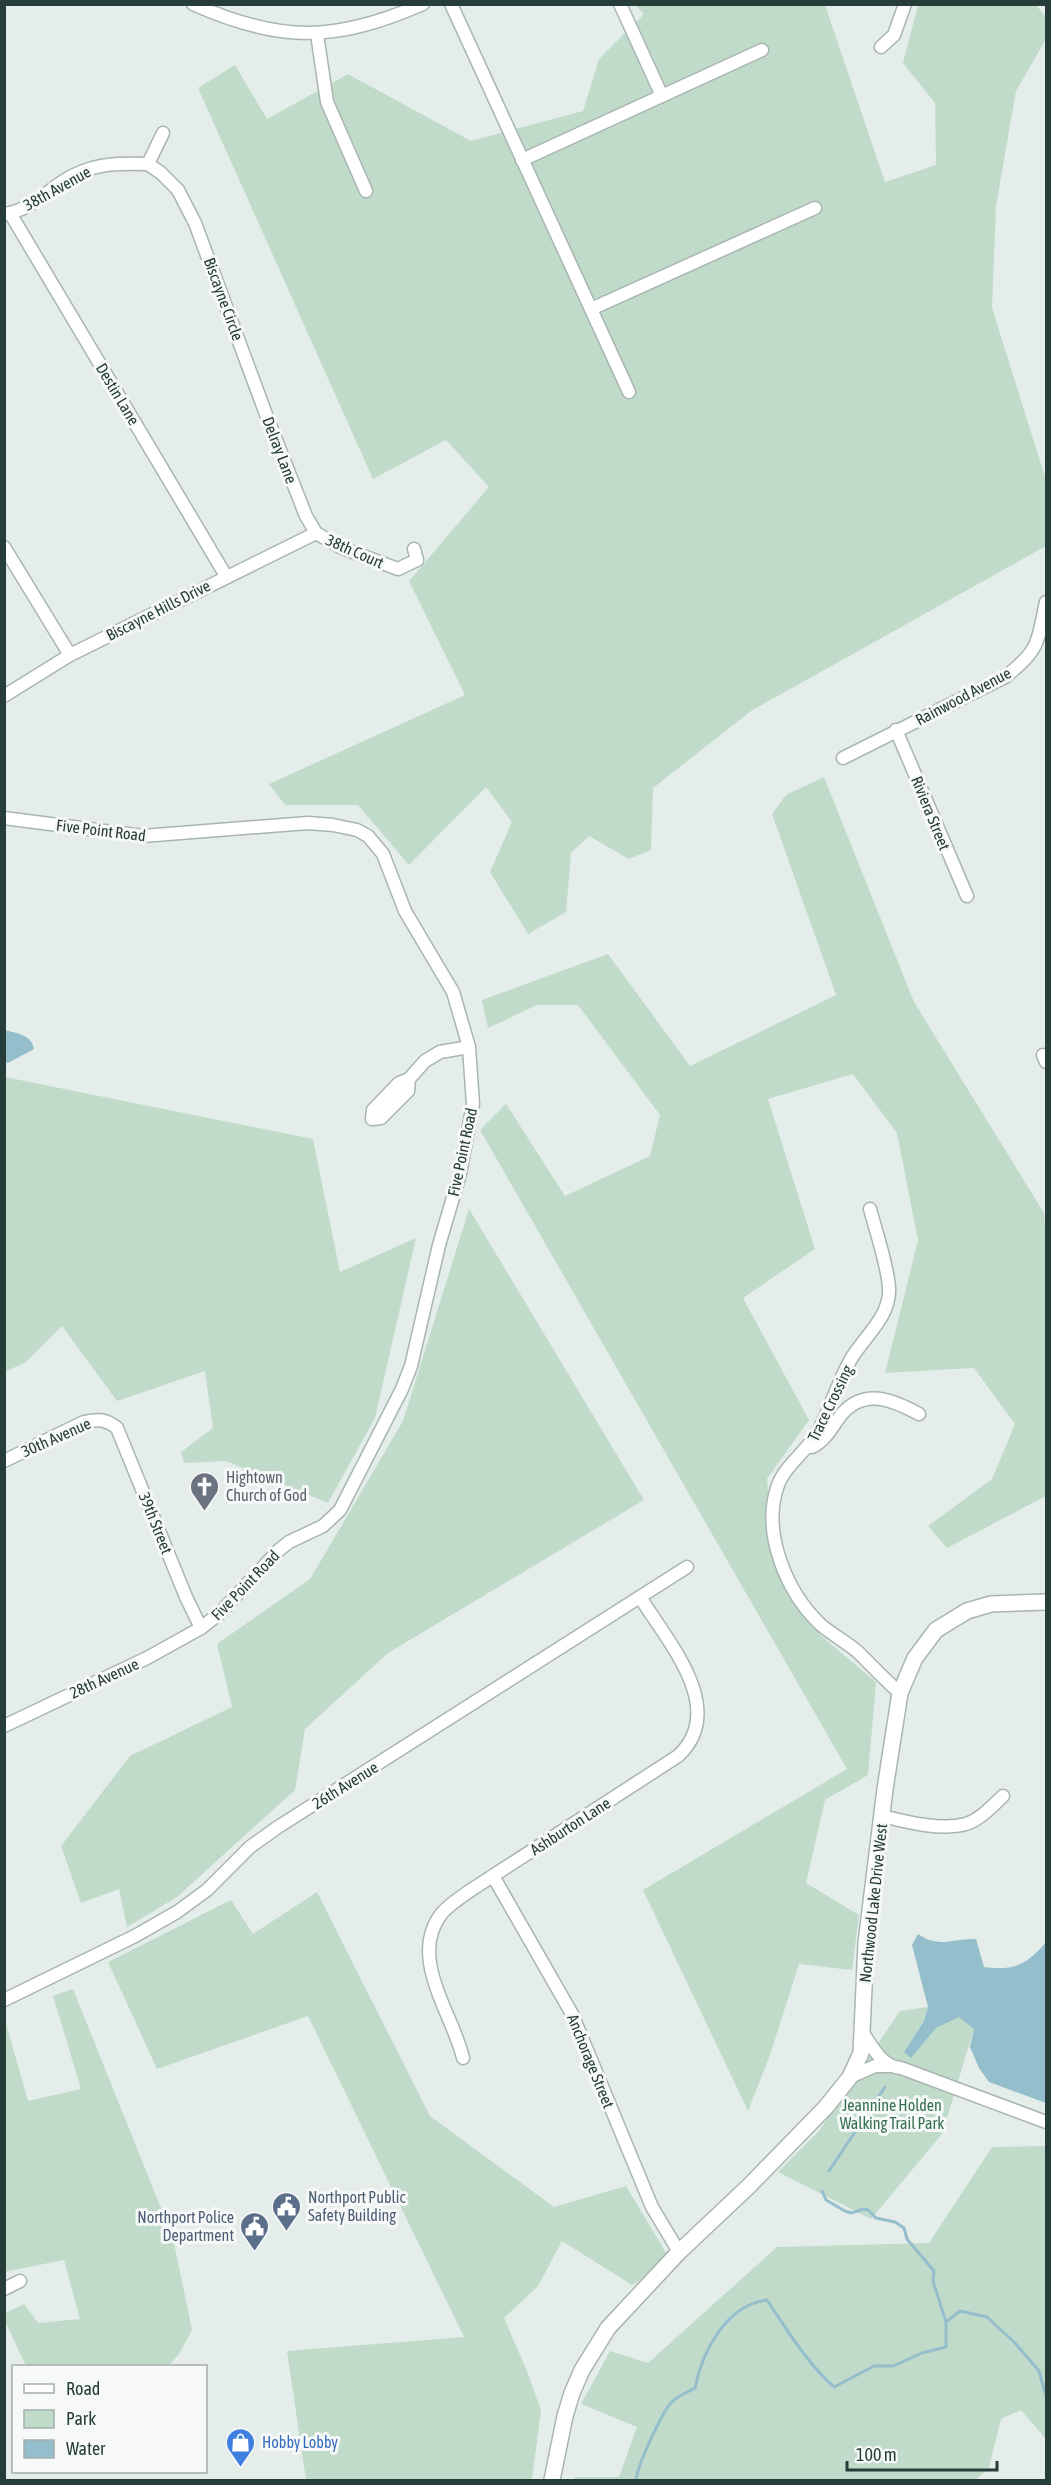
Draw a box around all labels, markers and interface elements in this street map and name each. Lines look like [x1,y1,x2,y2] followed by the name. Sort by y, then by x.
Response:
[20,162,94,214] street label: 38th Avenue
[200,255,247,343] street label: Biscayne Circle
[93,360,143,428] street label: Destin Lane
[258,414,301,486] street label: Delray Lane
[323,530,387,572] street label: 38th Court
[103,576,214,645] street label: Biscayne Hills Drive
[912,663,1014,729] street label: Rainwood Avenue
[908,773,954,853] street label: Riviera Street
[55,816,147,844] street label: Five Point Road
[444,1106,480,1198] street label: Five Point Road
[804,1362,857,1444] street label: Trace Crossing
[19,1414,93,1460] street label: 30th Avenue
[226,1468,307,1504] place label: Hightown Church of God
[189,1470,221,1512] church icon: Hightown Church of God
[136,1490,177,1557] street label: 39th Street
[207,1546,283,1624] street label: Five Point Road
[67,1654,141,1702] street label: 28th Avenue
[309,1758,381,1812] street label: 26th Avenue
[527,1793,613,1859] street label: Ashburton Lane
[856,1822,890,1983] street label: Northwood Lake Drive West
[563,2011,618,2111] street label: Anchorage Street
[840,2096,944,2133] park label: Jeannine Holden Walking Trail Park
[308,2188,405,2225] place label: Northport Public Safety Building
[271,2190,303,2232] public building icon: Northport Public Safety Building
[137,2208,234,2245] place label: Northport Police Department
[239,2210,271,2252] public building icon: Northport Police Department
[12,2365,207,2473] legend
[66,2378,100,2399] text: Road
[66,2408,96,2429] text: Park
[225,2426,257,2468] shop icon: Hobby Lobby
[262,2433,338,2452] place label: Hobby Lobby
[847,2434,997,2472] scale bar
[66,2438,106,2459] text: Water
[856,2444,897,2465] text: 100 m

